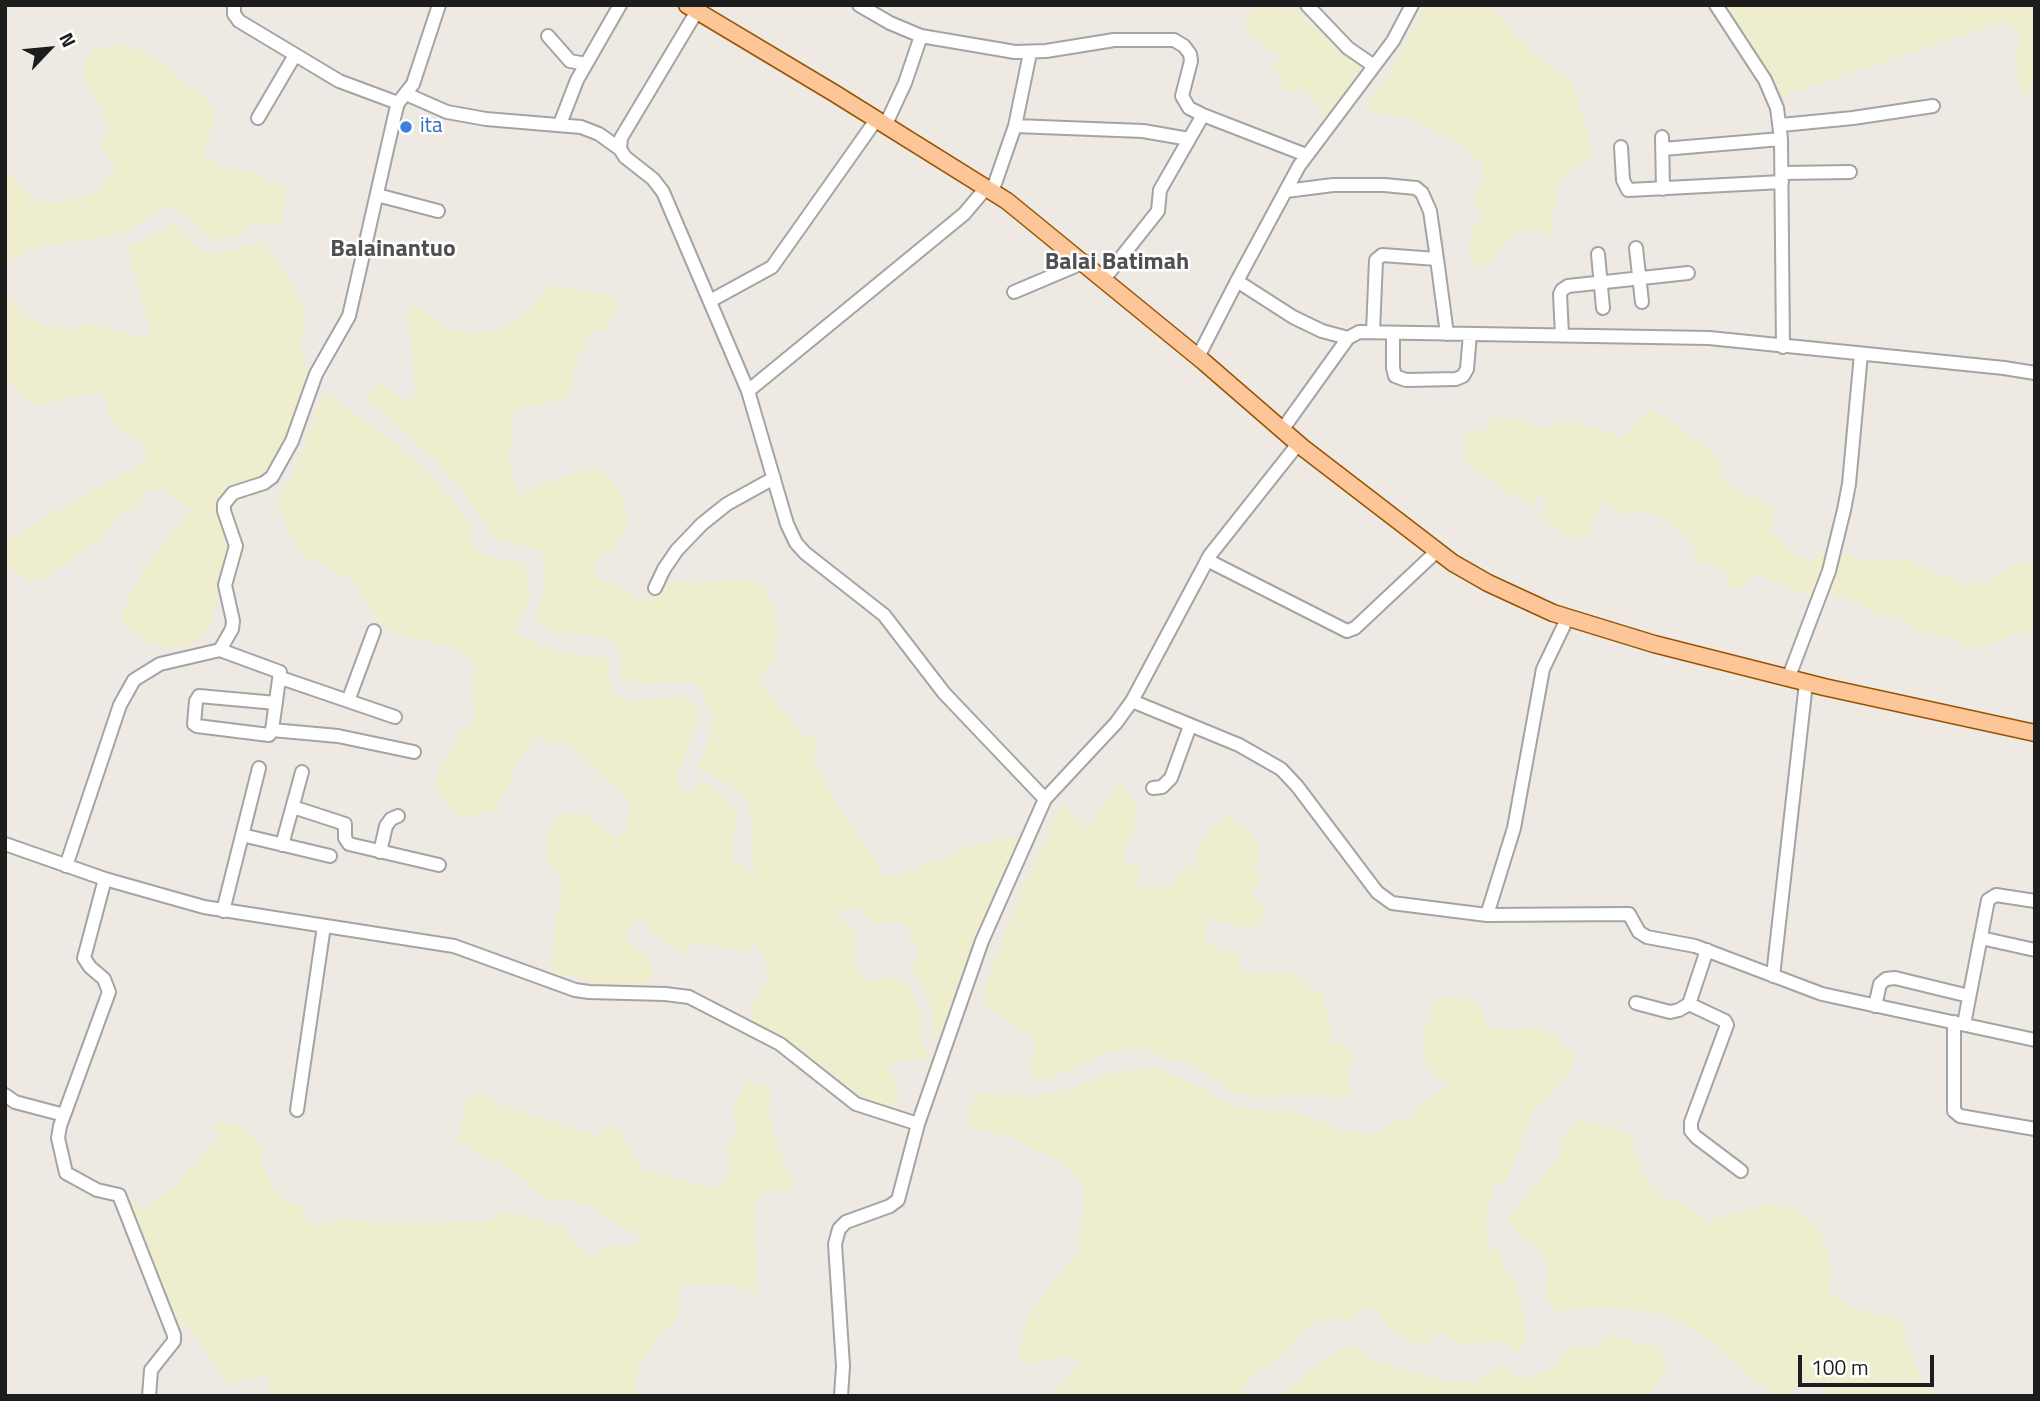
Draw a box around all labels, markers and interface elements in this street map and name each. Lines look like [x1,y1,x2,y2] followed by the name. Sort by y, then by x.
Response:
[14,14,84,84] north arrow
[52,27,84,52] text: N
[420,114,442,140] place label: ita
[398,119,414,135] marker: ita
[330,236,456,264] district label: Balainantuo
[1045,249,1189,277] district label: Balai Batimah
[1802,1342,1938,1386] scale bar
[1811,1351,1868,1383] text: 100 m

